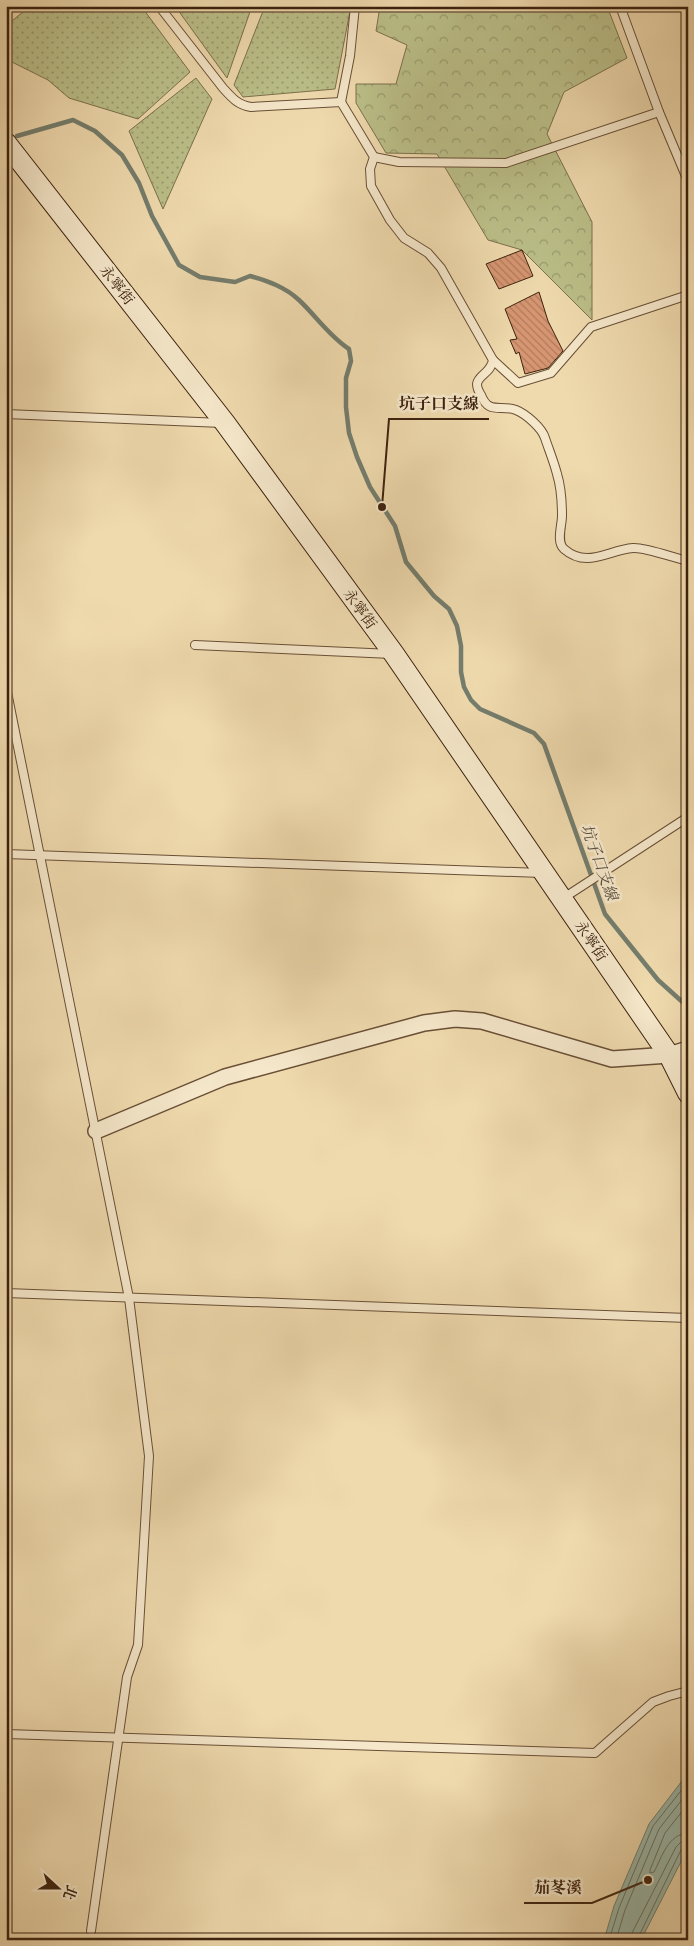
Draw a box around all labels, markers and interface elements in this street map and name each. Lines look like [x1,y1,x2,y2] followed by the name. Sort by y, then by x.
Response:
[95,261,139,309] street label: 永寧街
[389,388,489,419] callout: 坑子口支線
[399,393,479,415] text: 坑子口支線
[339,585,381,633] street label: 永寧街
[575,821,624,906] water label: 坑子口支線
[570,917,612,965] street label: 永寧街
[32,1864,82,1914] north arrow
[524,1872,592,1903] callout: 茄苳溪
[534,1877,582,1899] text: 茄苳溪
[58,1883,81,1902] text: 北

